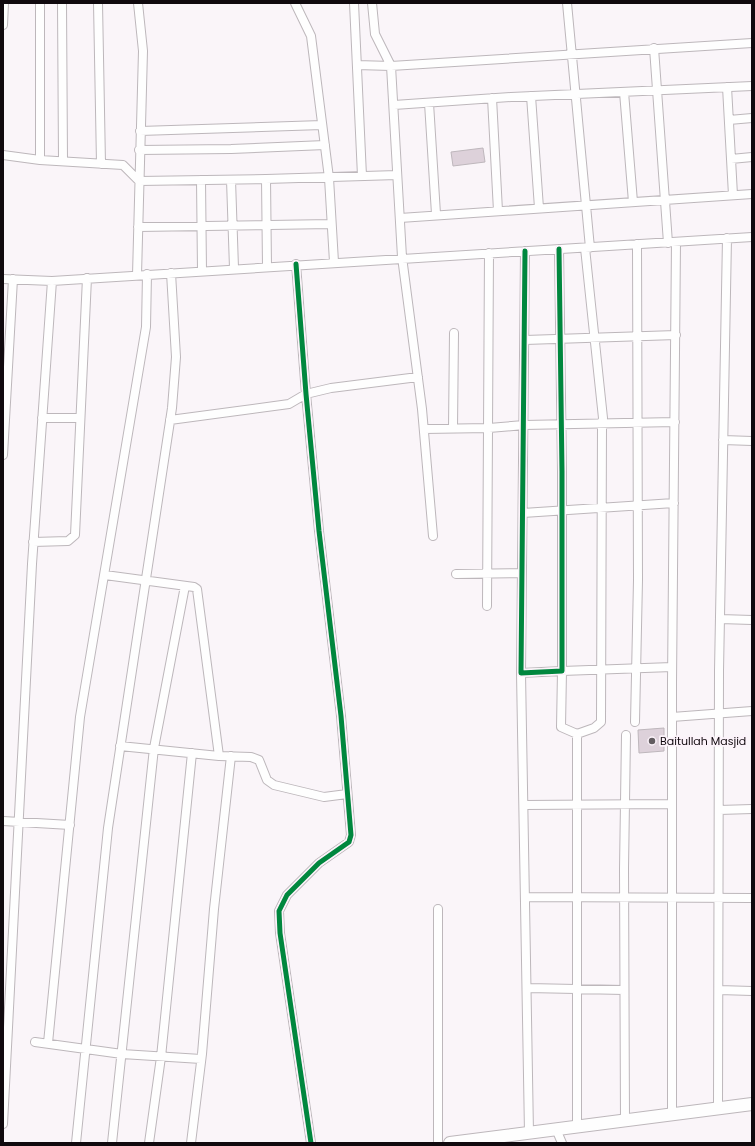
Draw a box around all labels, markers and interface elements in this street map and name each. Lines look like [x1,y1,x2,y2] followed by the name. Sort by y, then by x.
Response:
[660,733,746,749] place label: Baitullah Masjid
[647,736,657,746] marker: Baitullah Masjid

